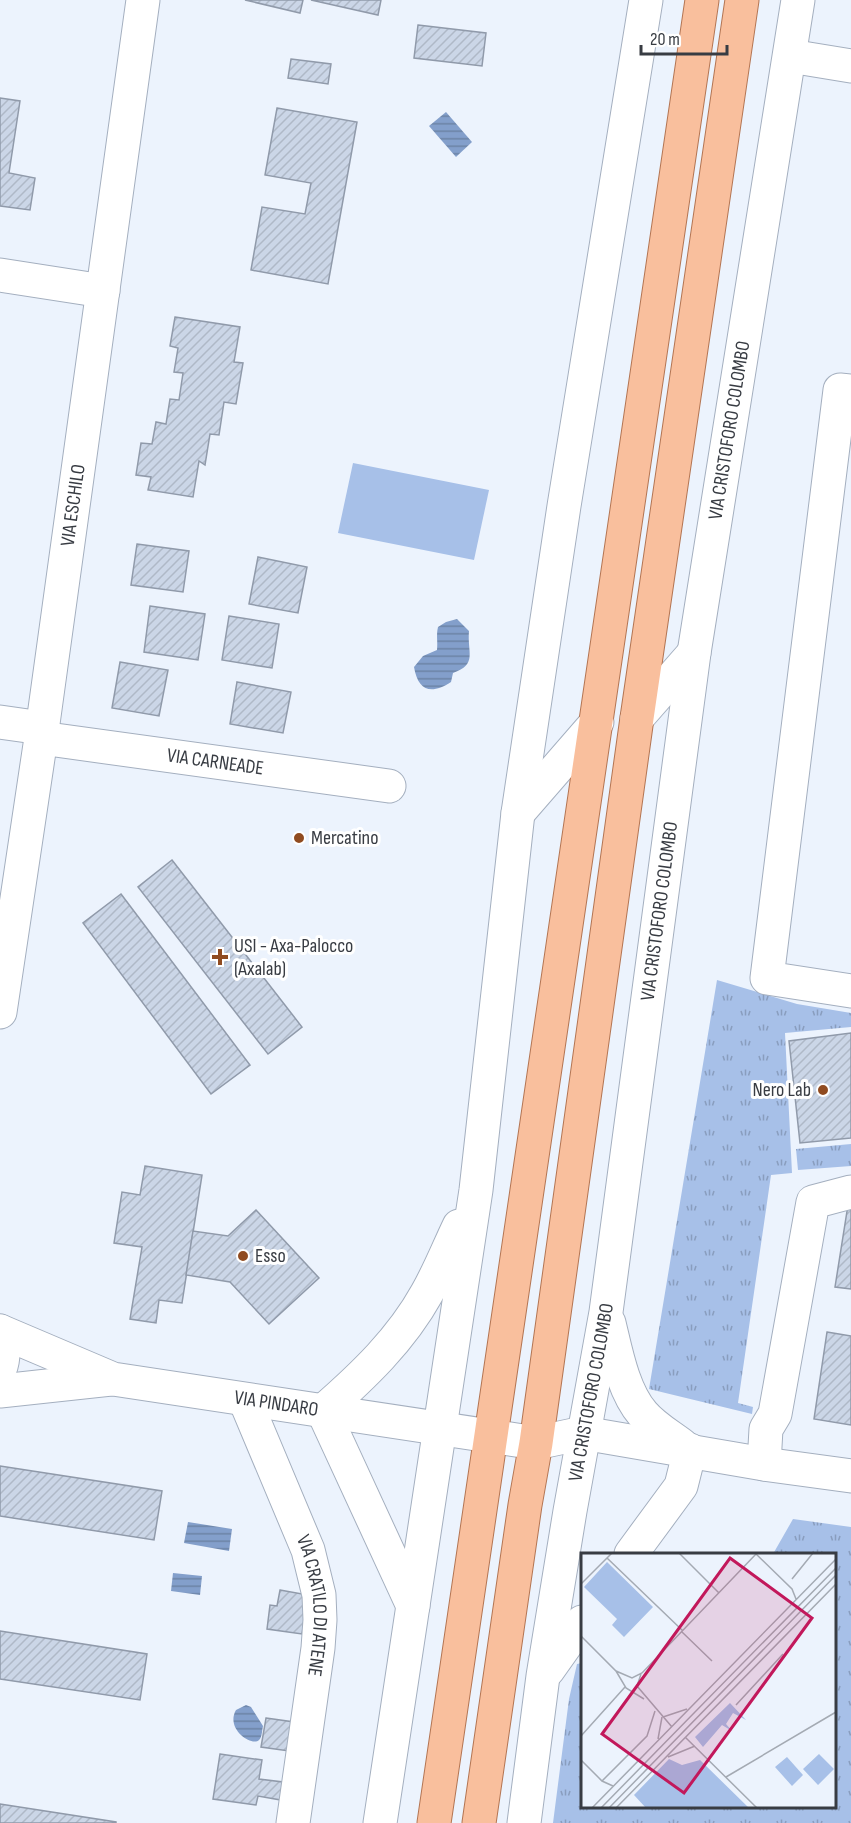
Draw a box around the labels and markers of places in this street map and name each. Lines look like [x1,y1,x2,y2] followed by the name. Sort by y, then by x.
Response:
[311,826,378,850] place label: Mercatino
[292,831,306,845] marker: Mercatino
[234,934,353,981] place label: USI - Axa-Palocco (Axalab)
[211,948,229,966] marker: USI - Axa-Palocco (Axalab)
[752,1078,811,1102] place label: Nero Lab
[816,1083,830,1097] marker: Nero Lab
[255,1244,286,1268] place label: Esso
[236,1249,250,1263] marker: Esso

